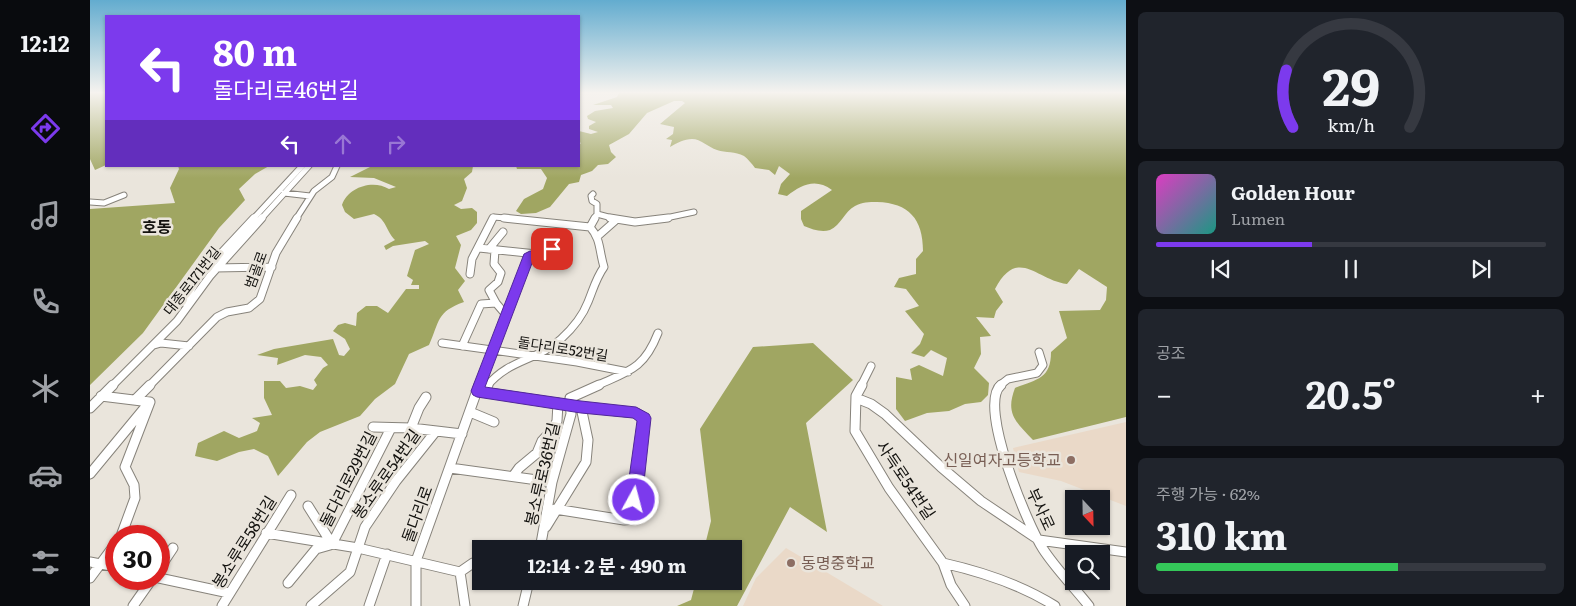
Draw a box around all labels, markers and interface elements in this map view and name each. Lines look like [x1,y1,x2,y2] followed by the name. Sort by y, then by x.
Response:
[213,25,297,77] text: 80 m
[20,26,70,59] text: 12:12
[130,35,195,100] icon: left
[1322,45,1380,122] text: 29
[213,72,358,105] text: 돌다리로46번길
[28,111,63,146] icon: directions
[1327,111,1375,138] text: km/h
[276,130,304,158] icon: left
[329,130,357,158] icon: ahead
[382,130,410,158] icon: right
[1231,178,1355,206] text: Golden Hour
[28,198,63,233] icon: music
[1231,206,1285,230] text: Lumen
[142,214,172,238] district label: 호동
[531,228,573,270] pin
[538,235,566,263] icon: arrive
[158,242,224,319] street label: 대종로171번길
[239,248,271,291] street label: 범골로
[1207,255,1235,283] icon: previous
[1337,255,1365,283] icon: pause
[1467,255,1495,283] icon: next
[28,284,63,319] icon: phone
[516,331,610,365] street label: 돌다리로52번길
[1156,340,1185,364] text: 공조
[1306,364,1396,421] text: 20.5°
[28,371,63,406] icon: climate
[1156,372,1172,414] text: −
[1530,372,1546,414] text: +
[517,420,565,528] street label: 봉소루로36번길
[345,423,425,523] street label: 봉소루로54번길
[313,426,382,531] street label: 돌다리로29번길
[872,435,942,524] street label: 사득로54번길
[943,447,1061,471] place label: 신일여자고등학교
[1065,454,1077,466] marker: 신일여자고등학교
[28,458,63,493] icon: car
[607,473,659,525] position arrow
[1156,481,1260,505] text: 주행 가능 · 62%
[395,482,437,545] street label: 돌다리로
[1022,483,1062,534] street label: 부사로
[205,490,281,592] street label: 봉소루로58번길
[1065,490,1110,535] north arrow
[1065,490,1110,590] map controls
[1156,505,1287,562] text: 310 km
[105,525,170,590] speed limit sign: 30
[28,545,63,580] icon: filters
[1065,545,1110,590] button: search
[801,550,875,574] place label: 동명중학교
[528,551,686,579] text: 12:14 · 2 분 · 490 m
[785,557,797,569] marker: 동명중학교

